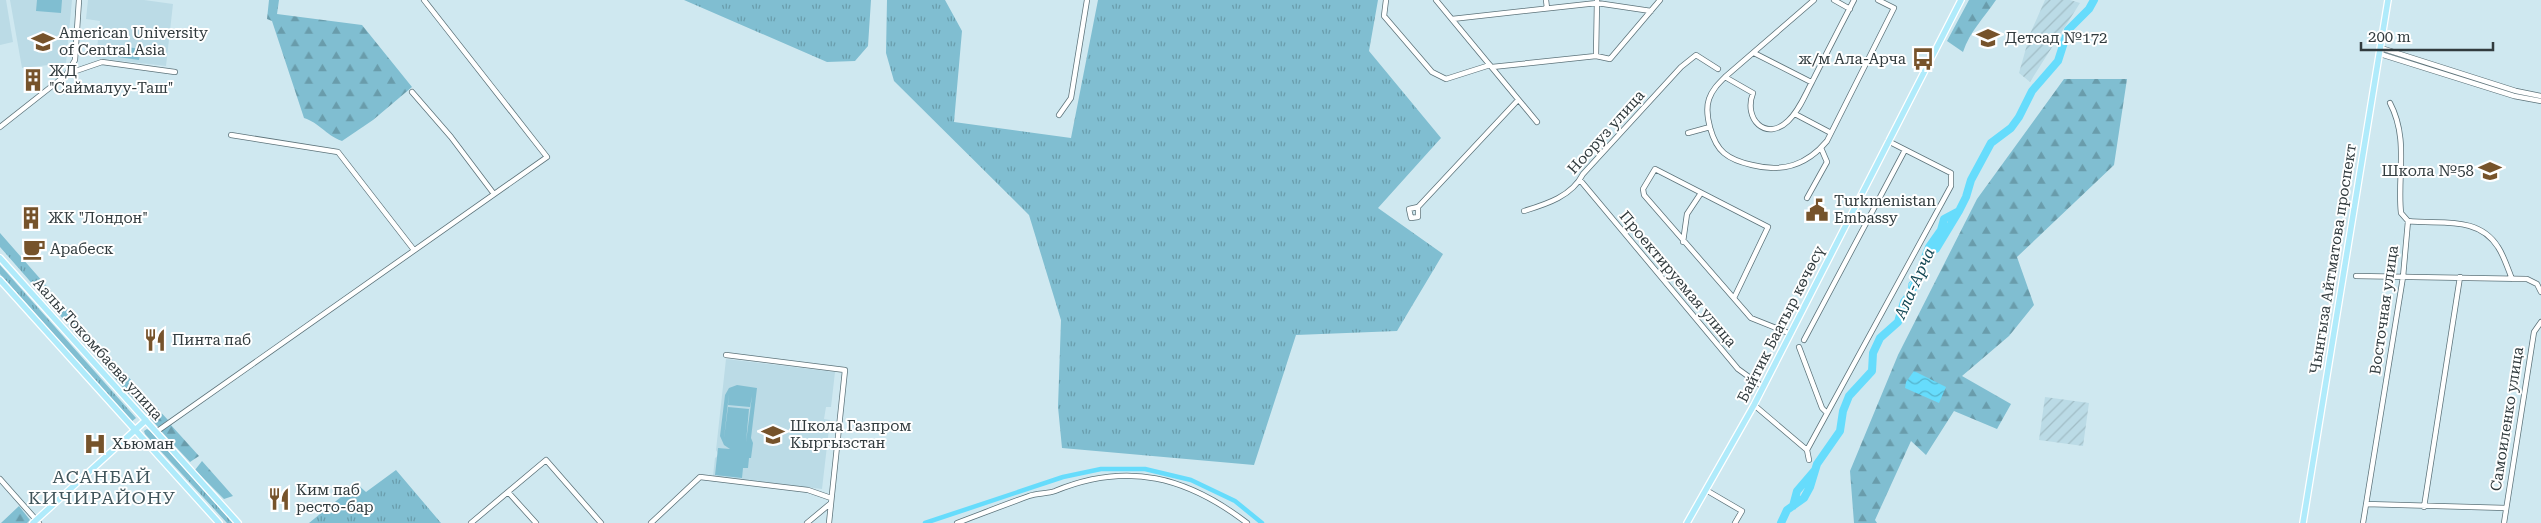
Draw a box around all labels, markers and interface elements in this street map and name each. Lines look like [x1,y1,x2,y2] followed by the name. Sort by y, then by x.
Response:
[2361,20,2494,52] scale bar
[59,24,208,59] place label: American University of Central Asia
[1975,25,2001,51] school or university icon: Детсад №172
[2368,28,2411,46] text: 200 m
[30,29,56,55] school or university icon: American University of Central Asia
[2005,29,2107,47] place label: Детсад №172
[1910,46,1936,72] bus stop icon: ж/м Ала-Арча
[1798,50,1906,68] place label: ж/м Ала-Арча
[49,62,174,97] place label: ЖД "Саймалуу-Таш"
[20,67,46,93] building icon: ЖД "Саймалуу-Таш"
[1564,86,1648,178] street label: Нооруз улица
[2306,142,2360,376] street label: Чынгыза Айтматова проспект
[2477,158,2503,184] school or university icon: Школа №58
[2381,162,2474,180] place label: Школа №58
[1834,192,1936,227] place label: Turkmenistan Embassy
[1804,197,1830,223] public building icon: Turkmenistan Embassy
[18,205,44,231] building icon: ЖК "Лондон"
[1616,207,1740,351] street label: Проектируемая улица
[48,209,148,227] place label: ЖК "Лондон"
[21,236,47,262] cafe icon: Арабеск
[50,240,114,258] place label: Арабеск
[1734,242,1828,405] street label: Байтик Баатыр көчөсү
[1890,244,1939,323] water label: Ала-Арча
[2366,244,2402,376] street label: Восточная улица
[30,274,166,424] street label: Аалы Токомбаева улица
[142,327,168,353] restaurant icon: Пинта паб
[172,331,251,349] place label: Пинта паб
[2487,346,2527,492] street label: Самоиленко улица
[790,417,912,452] place label: Школа Газпром Кыргызстан
[760,422,786,448] school or university icon: Школа Газпром Кыргызстан
[82,431,108,457] hospital icon: Хьюман
[112,435,174,453] place label: Хьюман
[28,466,176,508] district label: АСАНБАЙ КИЧИРАЙОНУ
[296,481,374,516] place label: Ким паб ресто-бар
[266,486,292,512] restaurant icon: Ким паб ресто-бар

